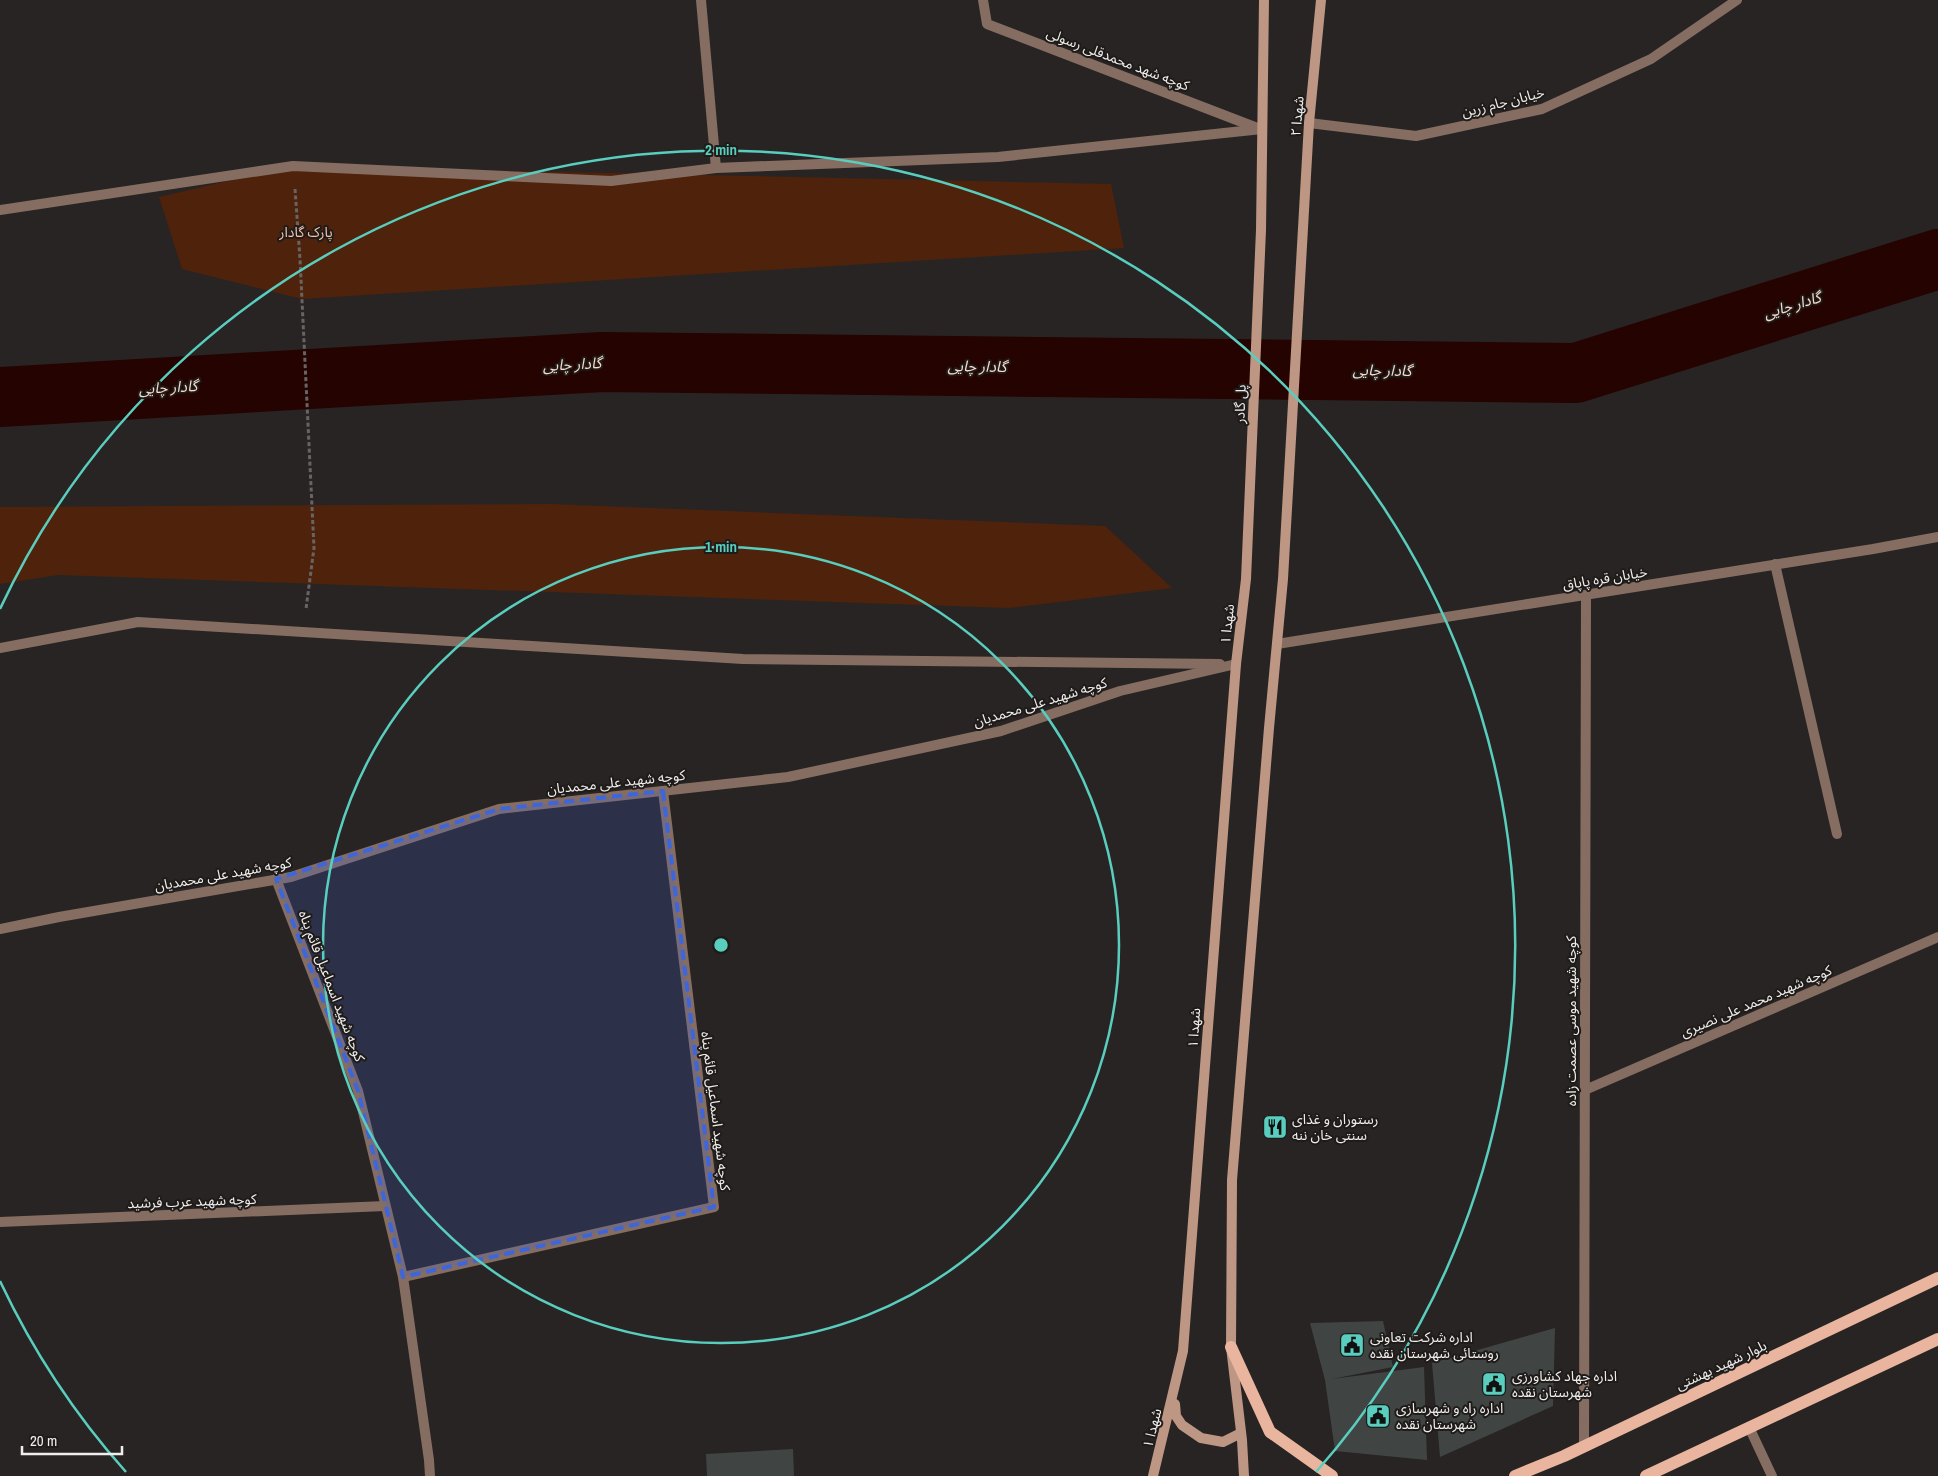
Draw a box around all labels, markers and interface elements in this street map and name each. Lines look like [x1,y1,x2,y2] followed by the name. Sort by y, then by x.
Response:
[1044,23,1192,96] street label: کوچه شهد محمدقلی رسولی
[1460,83,1547,123] street label: خیابان جام زرین
[1286,95,1308,137] street label: شهدا ۲
[705,139,737,160] text: 2 min
[278,223,333,242] park label: پارک گادار
[1761,286,1826,324] water label: گادار چایی
[542,352,605,376] water label: گادار چایی
[947,355,1009,377] water label: گادار چایی
[1352,359,1414,381] water label: گادار چایی
[138,375,201,399] water label: گادار چایی
[1230,384,1251,425] street label: پل گادر
[705,536,737,557] text: 1 min
[1561,562,1649,595] street label: خیابان قره پاپاق
[1216,603,1238,645] street label: شهدا ۱
[971,673,1110,732] street label: کوچه شهید علی محمدیان
[546,766,686,799] street label: کوچه شهید علی محمدیان
[153,853,293,896] street label: کوچه شهید علی محمدیان
[293,908,369,1065] street label: کوچه شهید اسماعیل قائم پناه
[712,936,730,954] centre of rings
[1562,936,1581,1106] street label: کوچه شهید موسی عصمت زاده
[1678,961,1835,1042] street label: کوچه شهید محمد علی نصیری
[1184,1007,1204,1049] street label: شهدا ۱
[695,1030,735,1192] street label: کوچه شهید اسماعیل قائم پناه
[1292,1110,1378,1144] place label: رستوران و غذای سنتی خان ننه
[1262,1114,1288,1140] restaurant icon: رستوران و غذای سنتی خان ننه
[127,1190,257,1213] street label: کوچه شهید عرب فرشید
[1370,1328,1499,1362] place label: اداره شرکت تعاونی روستائی شهرستان نقده
[1339,1332,1365,1358] public building icon: اداره شرکت تعاونی روستائی شهرستان نقده
[1673,1336,1770,1394] street label: بلوار شهید بهشتی
[1512,1367,1617,1401] place label: اداره جهاد کشاورزی شهرستان نقده
[1481,1371,1507,1397] public building icon: اداره جهاد کشاورزی شهرستان نقده
[1396,1399,1503,1433] place label: اداره راه و شهرسازی شهرستان نقده
[1365,1403,1391,1429] public building icon: اداره راه و شهرسازی شهرستان نقده
[1138,1406,1166,1450] street label: شهدا ۱
[22,1424,122,1456] scale bar
[30,1430,57,1451] text: 20 m

